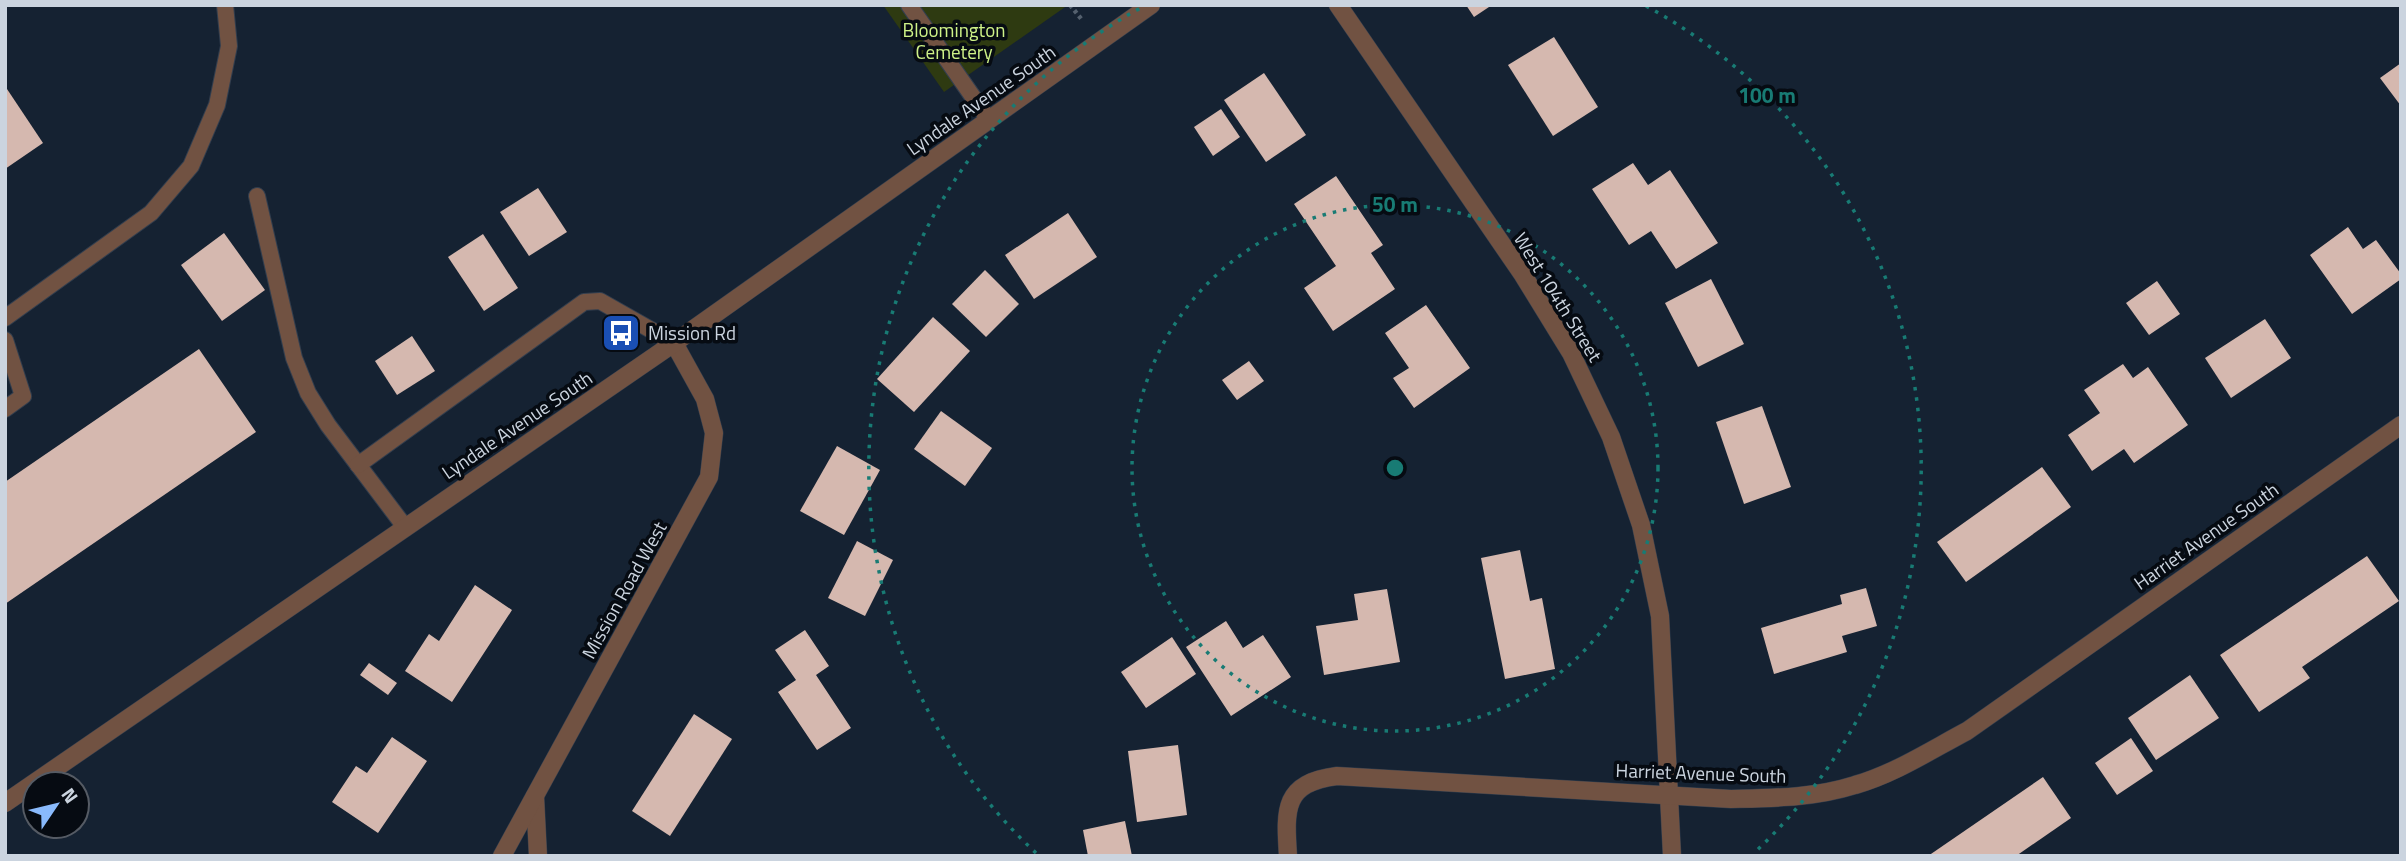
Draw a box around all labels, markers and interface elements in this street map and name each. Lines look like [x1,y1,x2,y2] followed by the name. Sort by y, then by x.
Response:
[902,15,1006,66] park label: Bloomington Cemetery
[900,37,1061,162] street label: Lyndale Avenue South
[1738,79,1796,111] text: 100 m
[1372,188,1418,220] text: 50 m
[1507,226,1610,367] street label: West 104th Street
[600,312,642,354] bus stop icon: Mission Rd
[648,318,736,347] place label: Mission Rd
[436,363,598,486] street label: Lyndale Avenue South
[1383,456,1407,480] centre of rings
[2127,475,2284,596] street label: Harriet Avenue South
[574,515,674,664] street label: Mission Road West
[1615,755,1787,790] street label: Harriet Avenue South
[21,770,91,840] north arrow
[55,781,86,809] text: N

